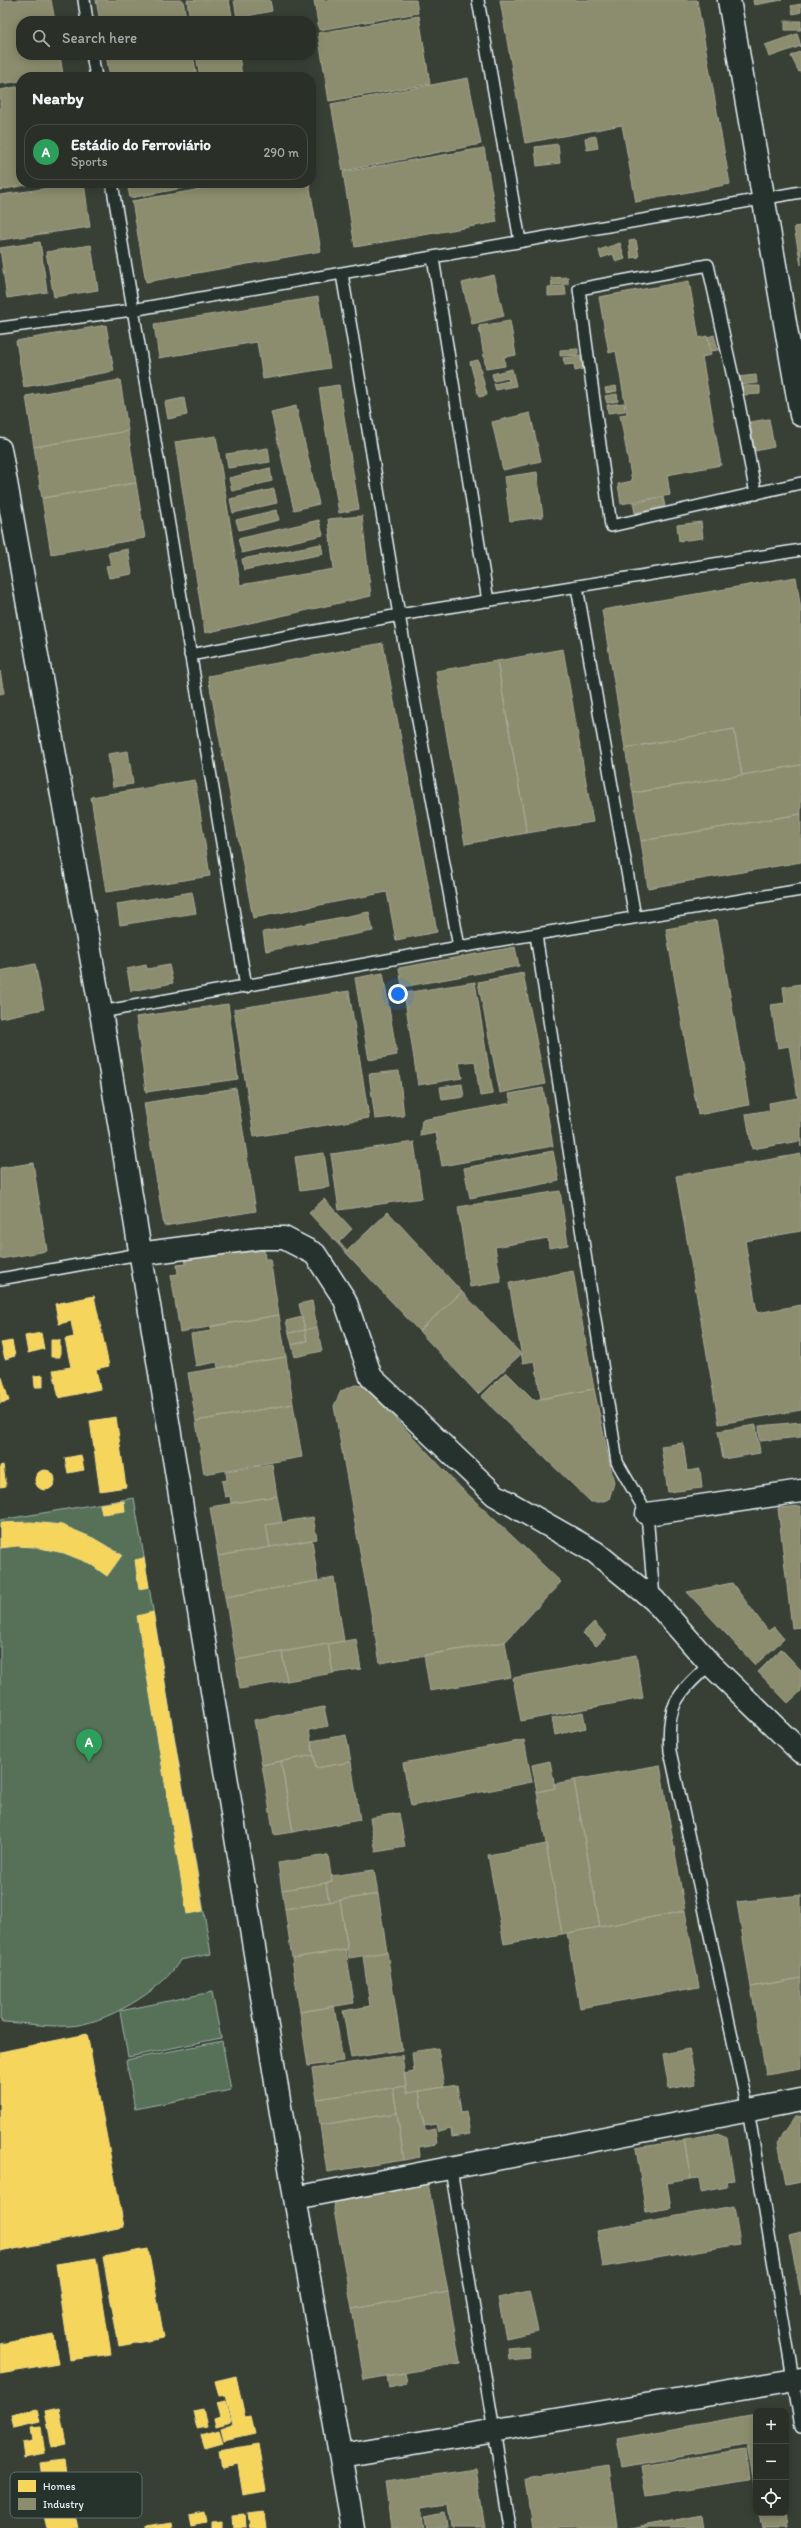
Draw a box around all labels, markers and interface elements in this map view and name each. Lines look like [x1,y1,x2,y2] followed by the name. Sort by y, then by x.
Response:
[16,16,316,60] search box
[30,27,52,49] icon: search
[62,29,137,47] text: Search here
[32,88,84,108] text: Nearby
[71,136,211,154] text: Estádio do Ferroviário
[42,145,50,160] text: A
[263,145,299,160] text: 290 m
[71,154,107,169] text: Sports
[388,984,408,1004] your location
[76,1729,102,1762] pin: A
[753,2408,789,2516] map controls
[753,2408,789,2444] button: +
[753,2444,789,2480] button: −
[10,2472,142,2518] legend
[43,2480,76,2493] text: Homes
[753,2480,789,2516] button: locate
[43,2498,85,2511] text: Industry

